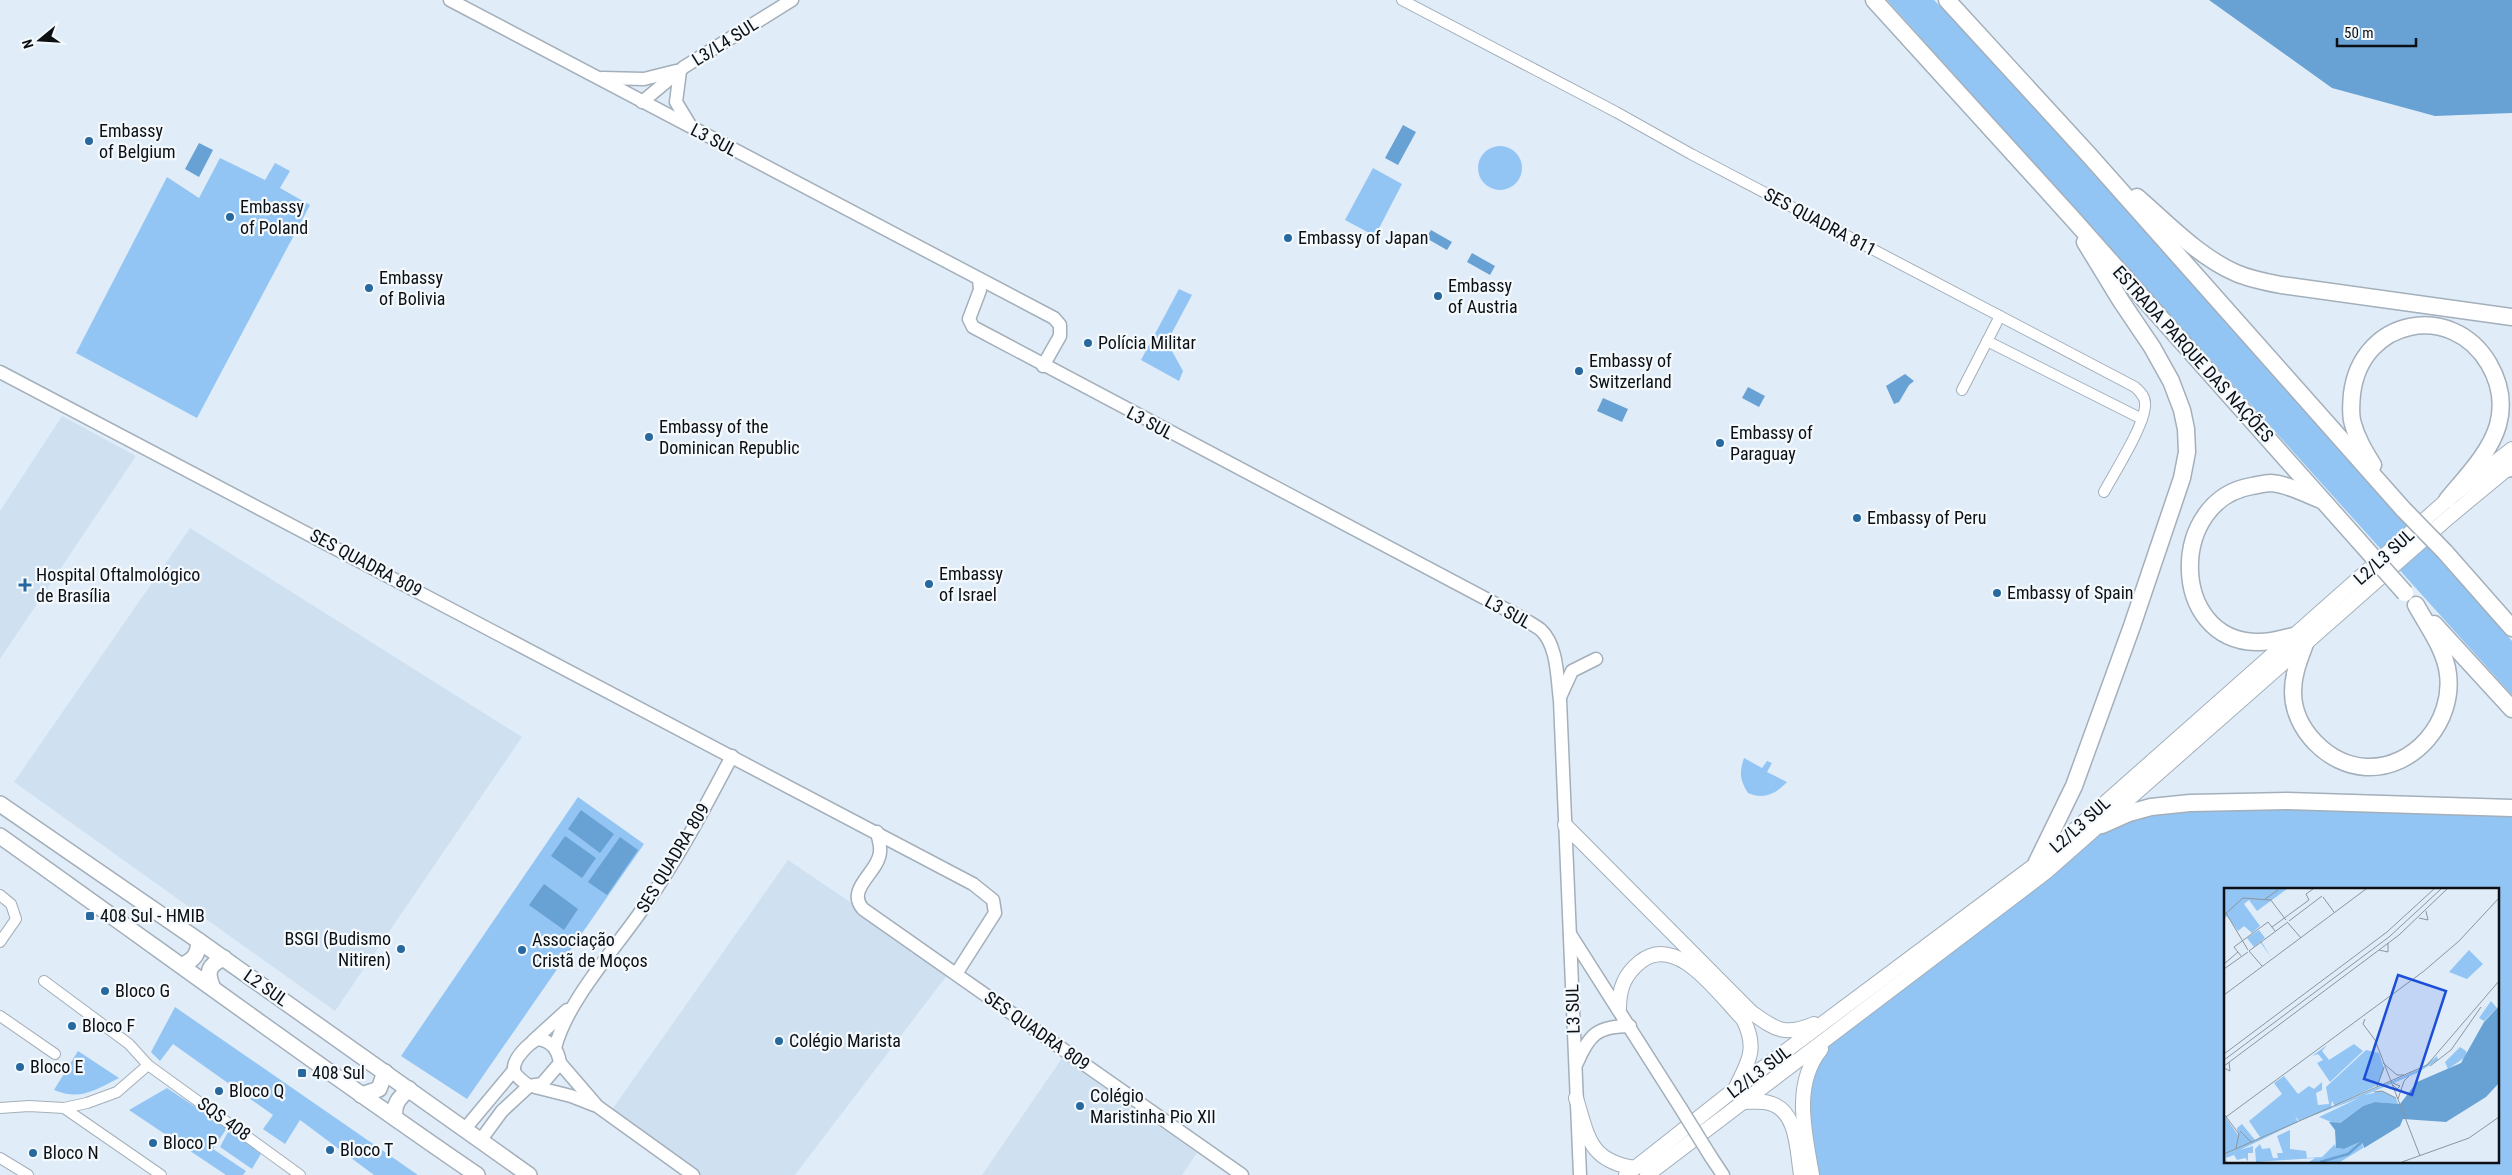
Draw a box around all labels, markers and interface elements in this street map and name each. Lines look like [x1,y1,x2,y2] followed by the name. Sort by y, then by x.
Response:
[688,13,762,70] street label: L3/L4 SUL
[15,15,65,65] north arrow
[2337,15,2416,47] scale bar
[2344,24,2374,42] text: 50 m
[19,37,37,51] text: N
[687,119,741,161] street label: L3 SUL
[99,120,176,162] place label: Embassy of Belgium
[83,135,95,147] marker: Embassy of Belgium
[1761,183,1880,260] street label: SES QUADRA 811
[240,196,308,238] place label: Embassy of Poland
[224,211,236,223] marker: Embassy of Poland
[1298,227,1428,248] place label: Embassy of Japan
[1282,232,1294,244] marker: Embassy of Japan
[2109,261,2279,446] street label: ESTRADA PARQUE DAS NAÇÕES
[379,267,445,309] place label: Embassy of Bolivia
[1448,275,1518,317] place label: Embassy of Austria
[363,282,375,294] marker: Embassy of Bolivia
[1432,290,1444,302] marker: Embassy of Austria
[1098,332,1196,353] place label: Polícia Militar
[1082,337,1094,349] marker: Polícia Militar
[1589,350,1672,392] place label: Embassy of Switzerland
[1573,365,1585,377] marker: Embassy of Switzerland
[1123,402,1177,444] street label: L3 SUL
[659,416,800,458] place label: Embassy of the Dominican Republic
[1730,422,1813,464] place label: Embassy of Paraguay
[643,431,655,443] marker: Embassy of the Dominican Republic
[1714,437,1726,449] marker: Embassy of Paraguay
[1867,507,1986,528] place label: Embassy of Peru
[1851,512,1863,524] marker: Embassy of Peru
[307,524,426,601] street label: SES QUADRA 809
[2349,524,2418,589] street label: L2/L3 SUL
[939,563,1003,605] place label: Embassy of Israel
[36,564,200,606] place label: Hospital Oftalmológico de Brasília
[18,578,32,592] marker: Hospital Oftalmológico de Brasília
[923,578,935,590] marker: Embassy of Israel
[2007,582,2134,603] place label: Embassy of Spain
[1991,587,2003,599] marker: Embassy of Spain
[1481,590,1535,633] street label: L3 SUL
[2045,792,2114,857] street label: L2/L3 SUL
[632,799,713,916] street label: SES QUADRA 809
[2224,888,2500,1162] inset map
[100,905,205,926] place label: 408 Sul - HMIB
[84,910,96,922] marker: 408 Sul - HMIB
[285,928,391,971] place label: BSGI (Budismo Nitiren)
[532,929,648,971] place label: Associação Cristã de Moços
[395,943,407,955] marker: BSGI (Budismo Nitiren)
[516,944,528,956] marker: Associação Cristã de Moços
[240,965,293,1011] street label: L2 SUL
[115,980,170,1001] place label: Bloco G
[1561,983,1584,1034] street label: L3 SUL
[99,985,111,997] marker: Bloco G
[981,986,1094,1075] street label: SES QUADRA 809
[82,1015,135,1036] place label: Bloco F
[66,1020,78,1032] marker: Bloco F
[789,1030,901,1051] place label: Colégio Marista
[773,1035,785,1047] marker: Colégio Marista
[1723,1041,1795,1102] street label: L2/L3 SUL
[30,1056,83,1077] place label: Bloco E
[14,1061,26,1073] marker: Bloco E
[312,1062,365,1083] place label: 408 Sul
[296,1067,308,1079] marker: 408 Sul
[229,1080,284,1101] place label: Bloco Q
[213,1085,225,1097] marker: Bloco Q
[1090,1085,1216,1127] place label: Colégio Maristinha Pio XII
[194,1092,255,1145] street label: SQS 408
[1074,1100,1086,1112] marker: Colégio Maristinha Pio XII
[163,1132,217,1153] place label: Bloco P
[147,1137,159,1149] marker: Bloco P
[340,1139,394,1160] place label: Bloco T
[43,1142,99,1163] place label: Bloco N
[324,1144,336,1156] marker: Bloco T
[27,1147,39,1159] marker: Bloco N

